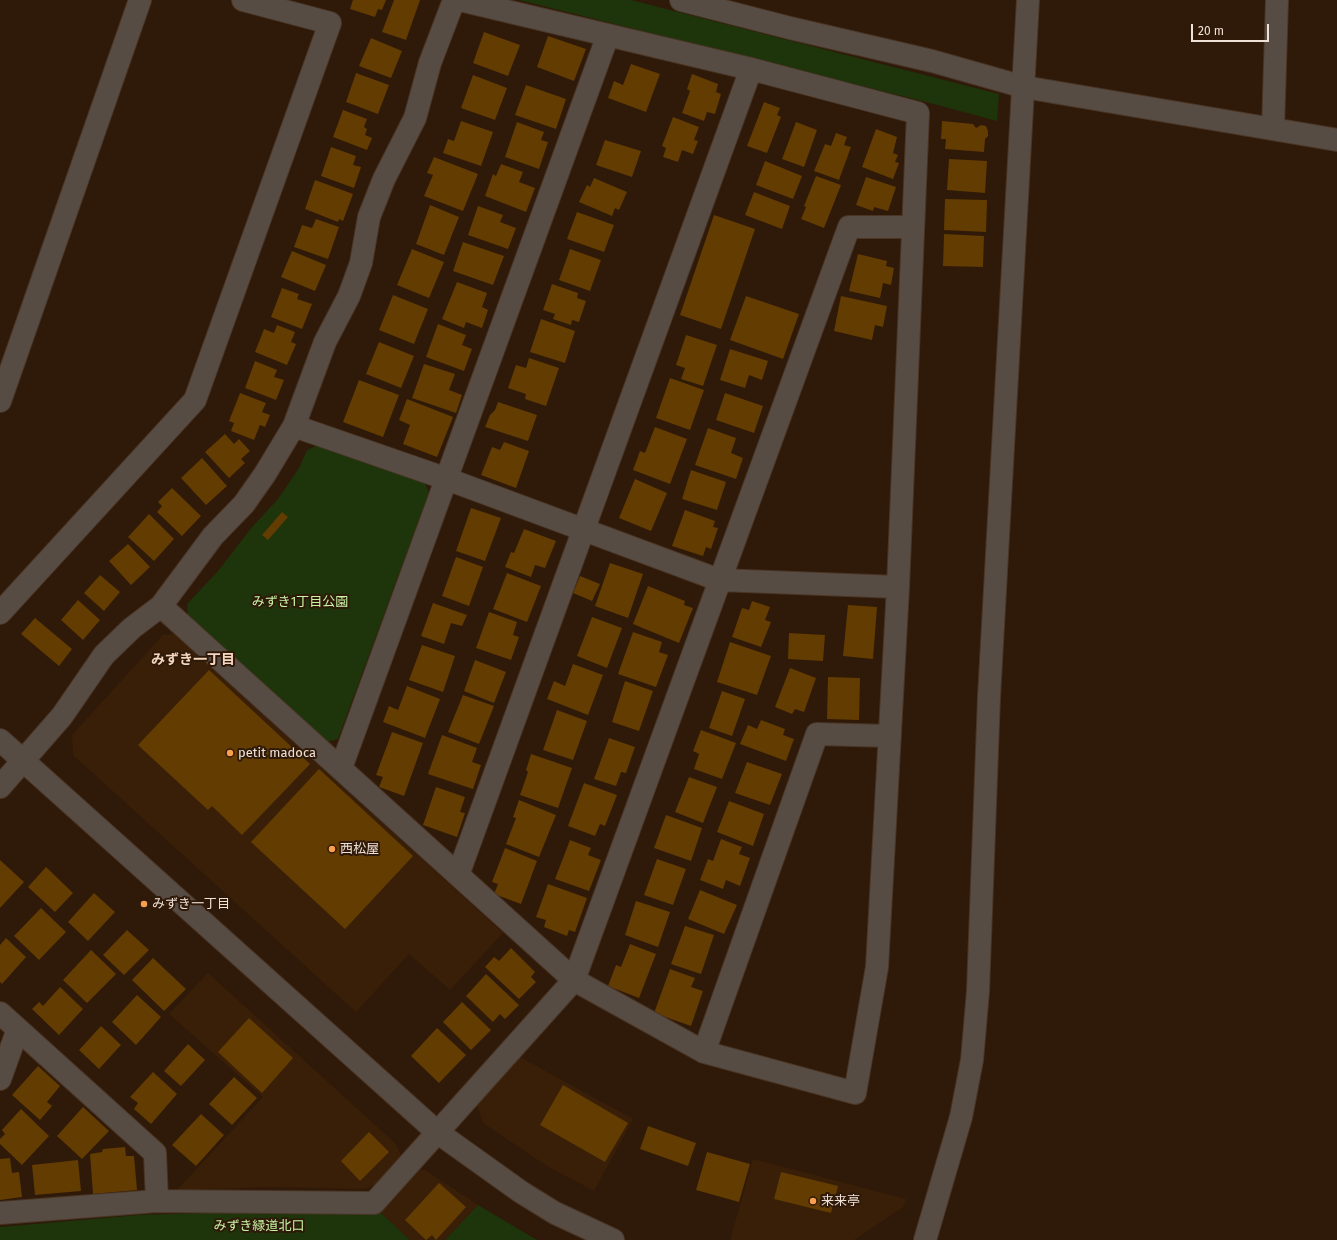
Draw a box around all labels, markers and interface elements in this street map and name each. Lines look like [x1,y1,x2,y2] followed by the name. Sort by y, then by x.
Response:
[1193,16,1271,42] scale bar
[1198,24,1224,38] text: 20 m
[252,594,348,610] park label: みずき1丁目公園
[151,652,235,668] district label: みずき一丁目
[238,745,316,761] place label: petit madoca
[225,748,235,758] marker: petit madoca
[340,841,379,857] place label: 西松屋
[327,844,337,854] marker: 西松屋
[152,896,230,912] place label: みずき一丁目
[139,899,149,909] marker: みずき一丁目
[821,1193,860,1209] place label: 来来亭
[808,1196,818,1206] marker: 来来亭
[214,1218,304,1234] park label: みずき緑道北口

